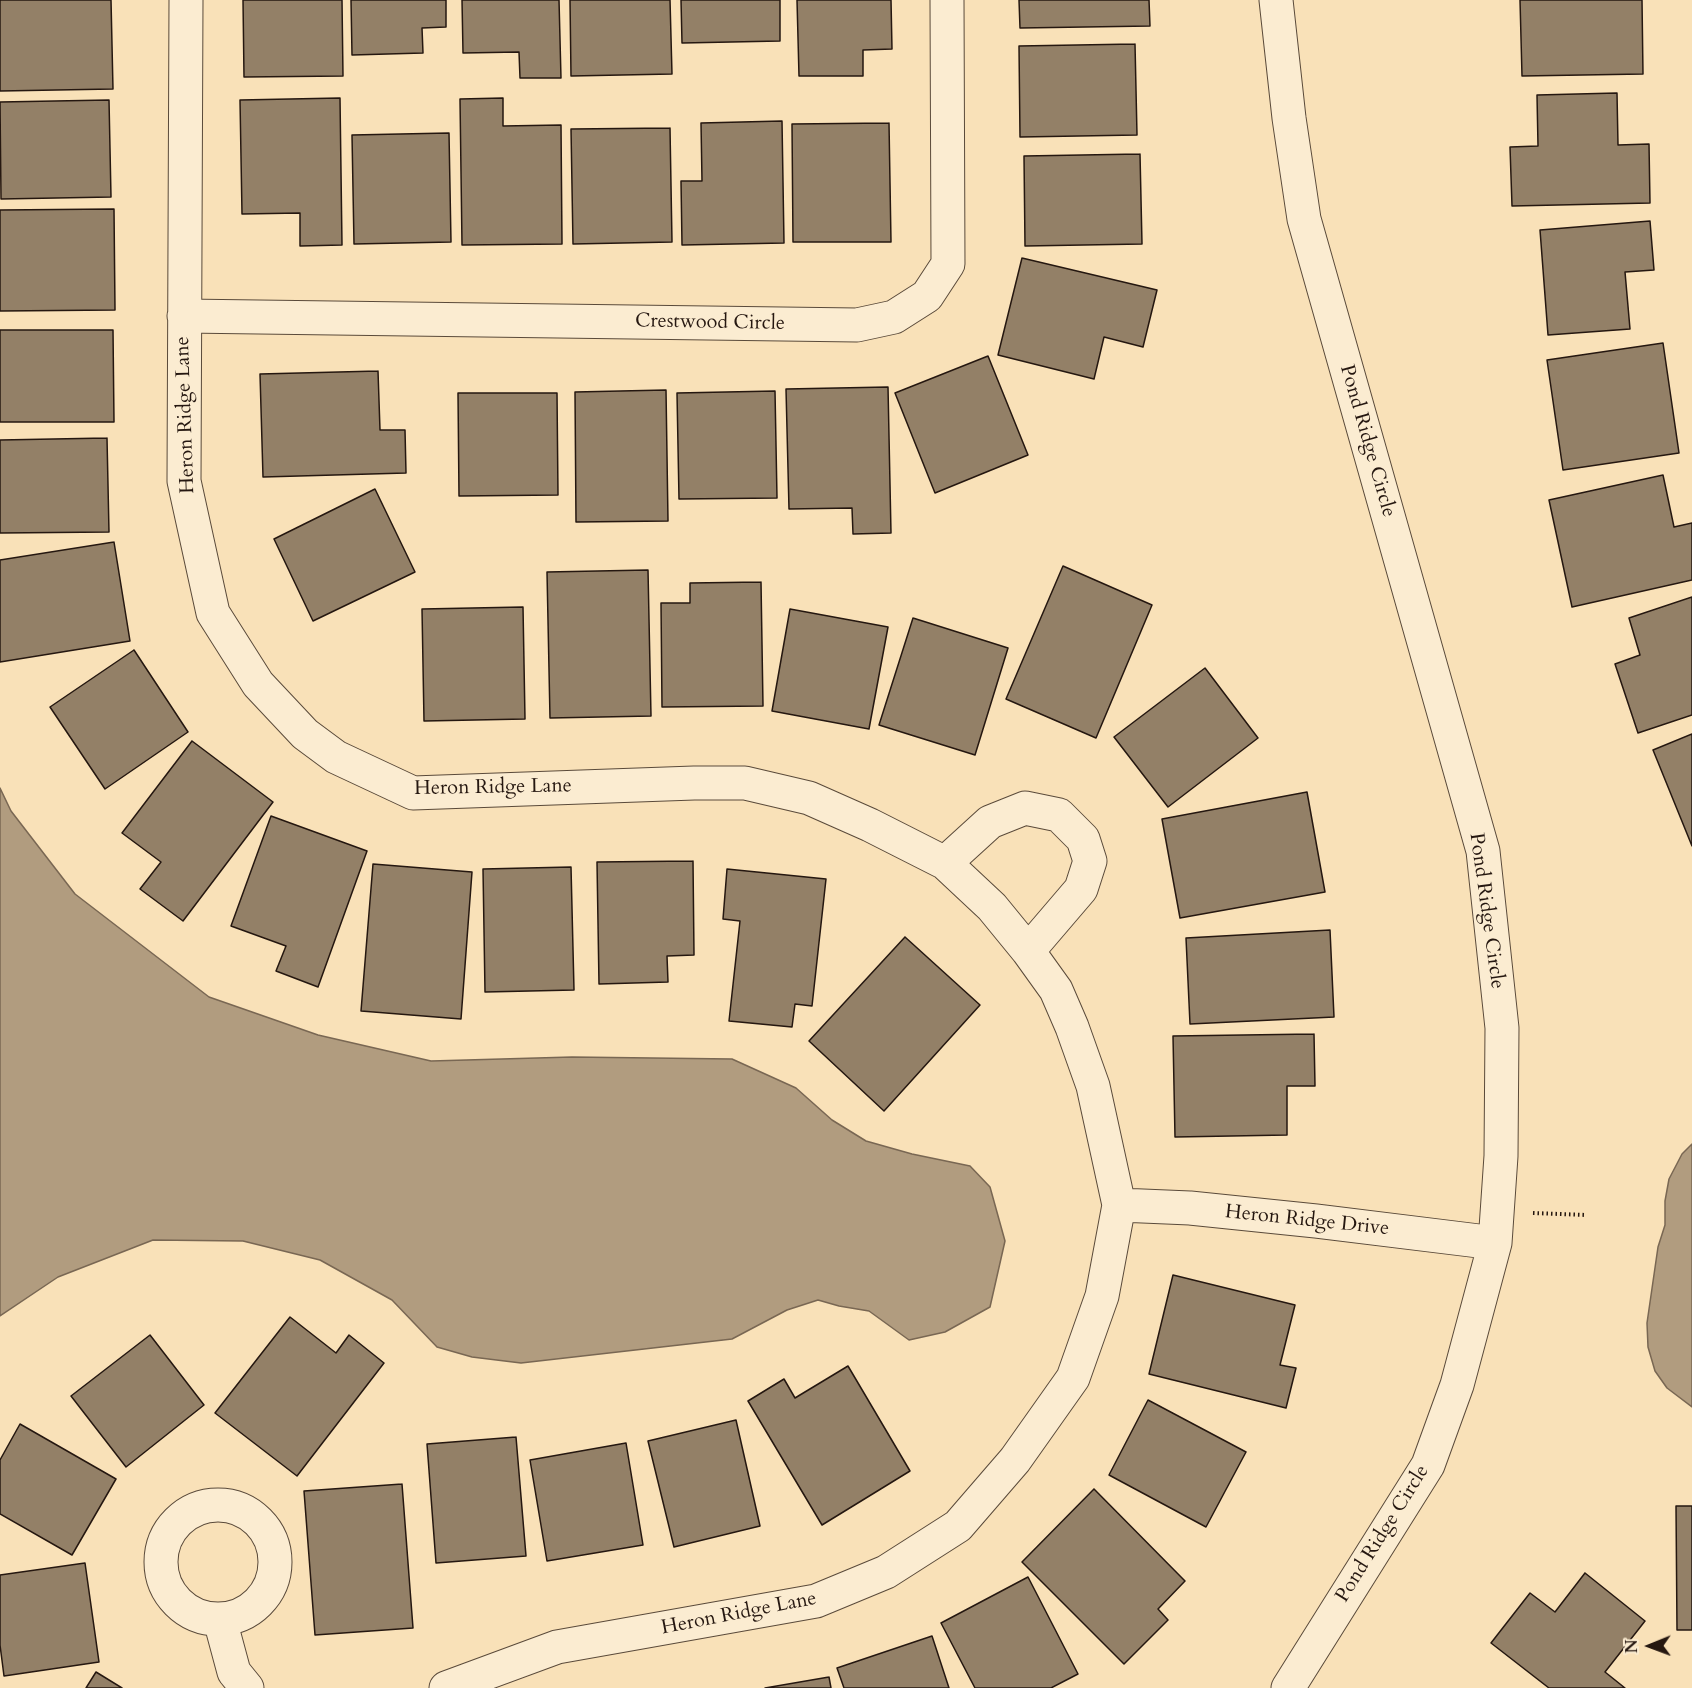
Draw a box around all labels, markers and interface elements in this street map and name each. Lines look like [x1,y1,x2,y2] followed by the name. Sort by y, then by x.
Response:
[635,310,785,336] street label: Crestwood Circle
[171,336,201,494] street label: Heron Ridge Lane
[1334,362,1400,520] street label: Pond Ridge Circle
[414,775,572,801] street label: Heron Ridge Lane
[1463,831,1509,991] street label: Pond Ridge Circle
[1224,1200,1390,1242] street label: Heron Ridge Drive
[1331,1461,1435,1607] street label: Pond Ridge Circle
[659,1587,819,1641] street label: Heron Ridge Lane
[1620,1616,1680,1676] north arrow
[1621,1639,1643,1653] text: N

